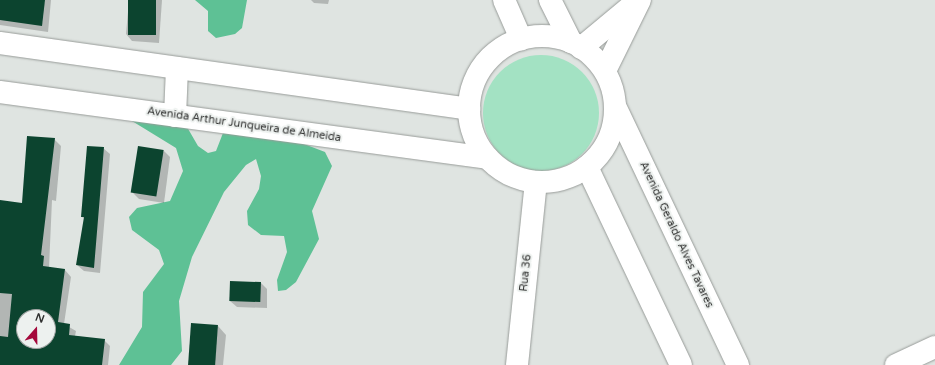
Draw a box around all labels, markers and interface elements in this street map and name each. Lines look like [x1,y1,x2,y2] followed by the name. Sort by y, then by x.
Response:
[146,105,342,145] street label: Avenida Arthur Junqueira de Almeida
[636,160,716,310] street label: Avenida Geraldo Alves Tavares
[517,254,535,292] street label: Rua 36
[16,309,56,349] north arrow
[34,311,46,326] text: N

